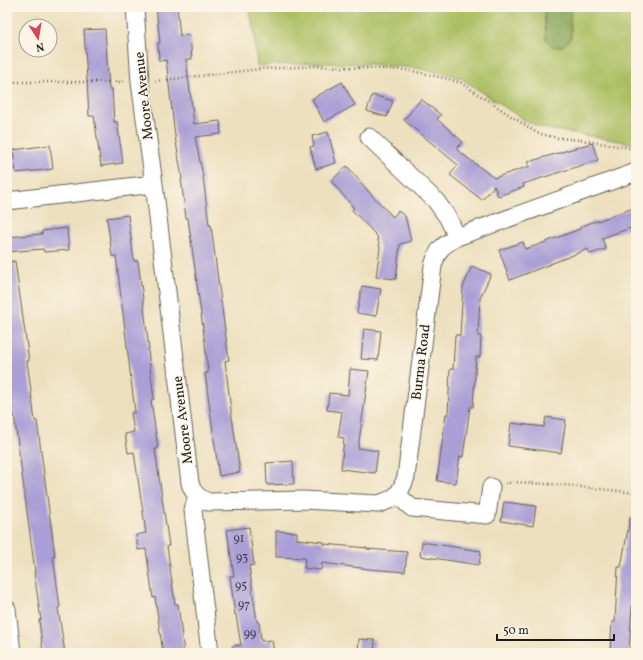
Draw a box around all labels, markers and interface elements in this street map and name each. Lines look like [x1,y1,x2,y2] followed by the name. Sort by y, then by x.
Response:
[18,18,58,58] north arrow
[34,38,45,54] text: N
[130,50,159,141] street label: Moore Avenue
[407,323,436,401] street label: Burma Road
[169,374,198,465] street label: Moore Avenue
[234,531,244,547] house number: 91
[236,550,248,566] house number: 93
[235,578,247,594] house number: 95
[238,597,250,613] house number: 97
[497,616,614,642] scale bar
[503,623,529,639] text: 50 m
[244,626,256,642] house number: 99

